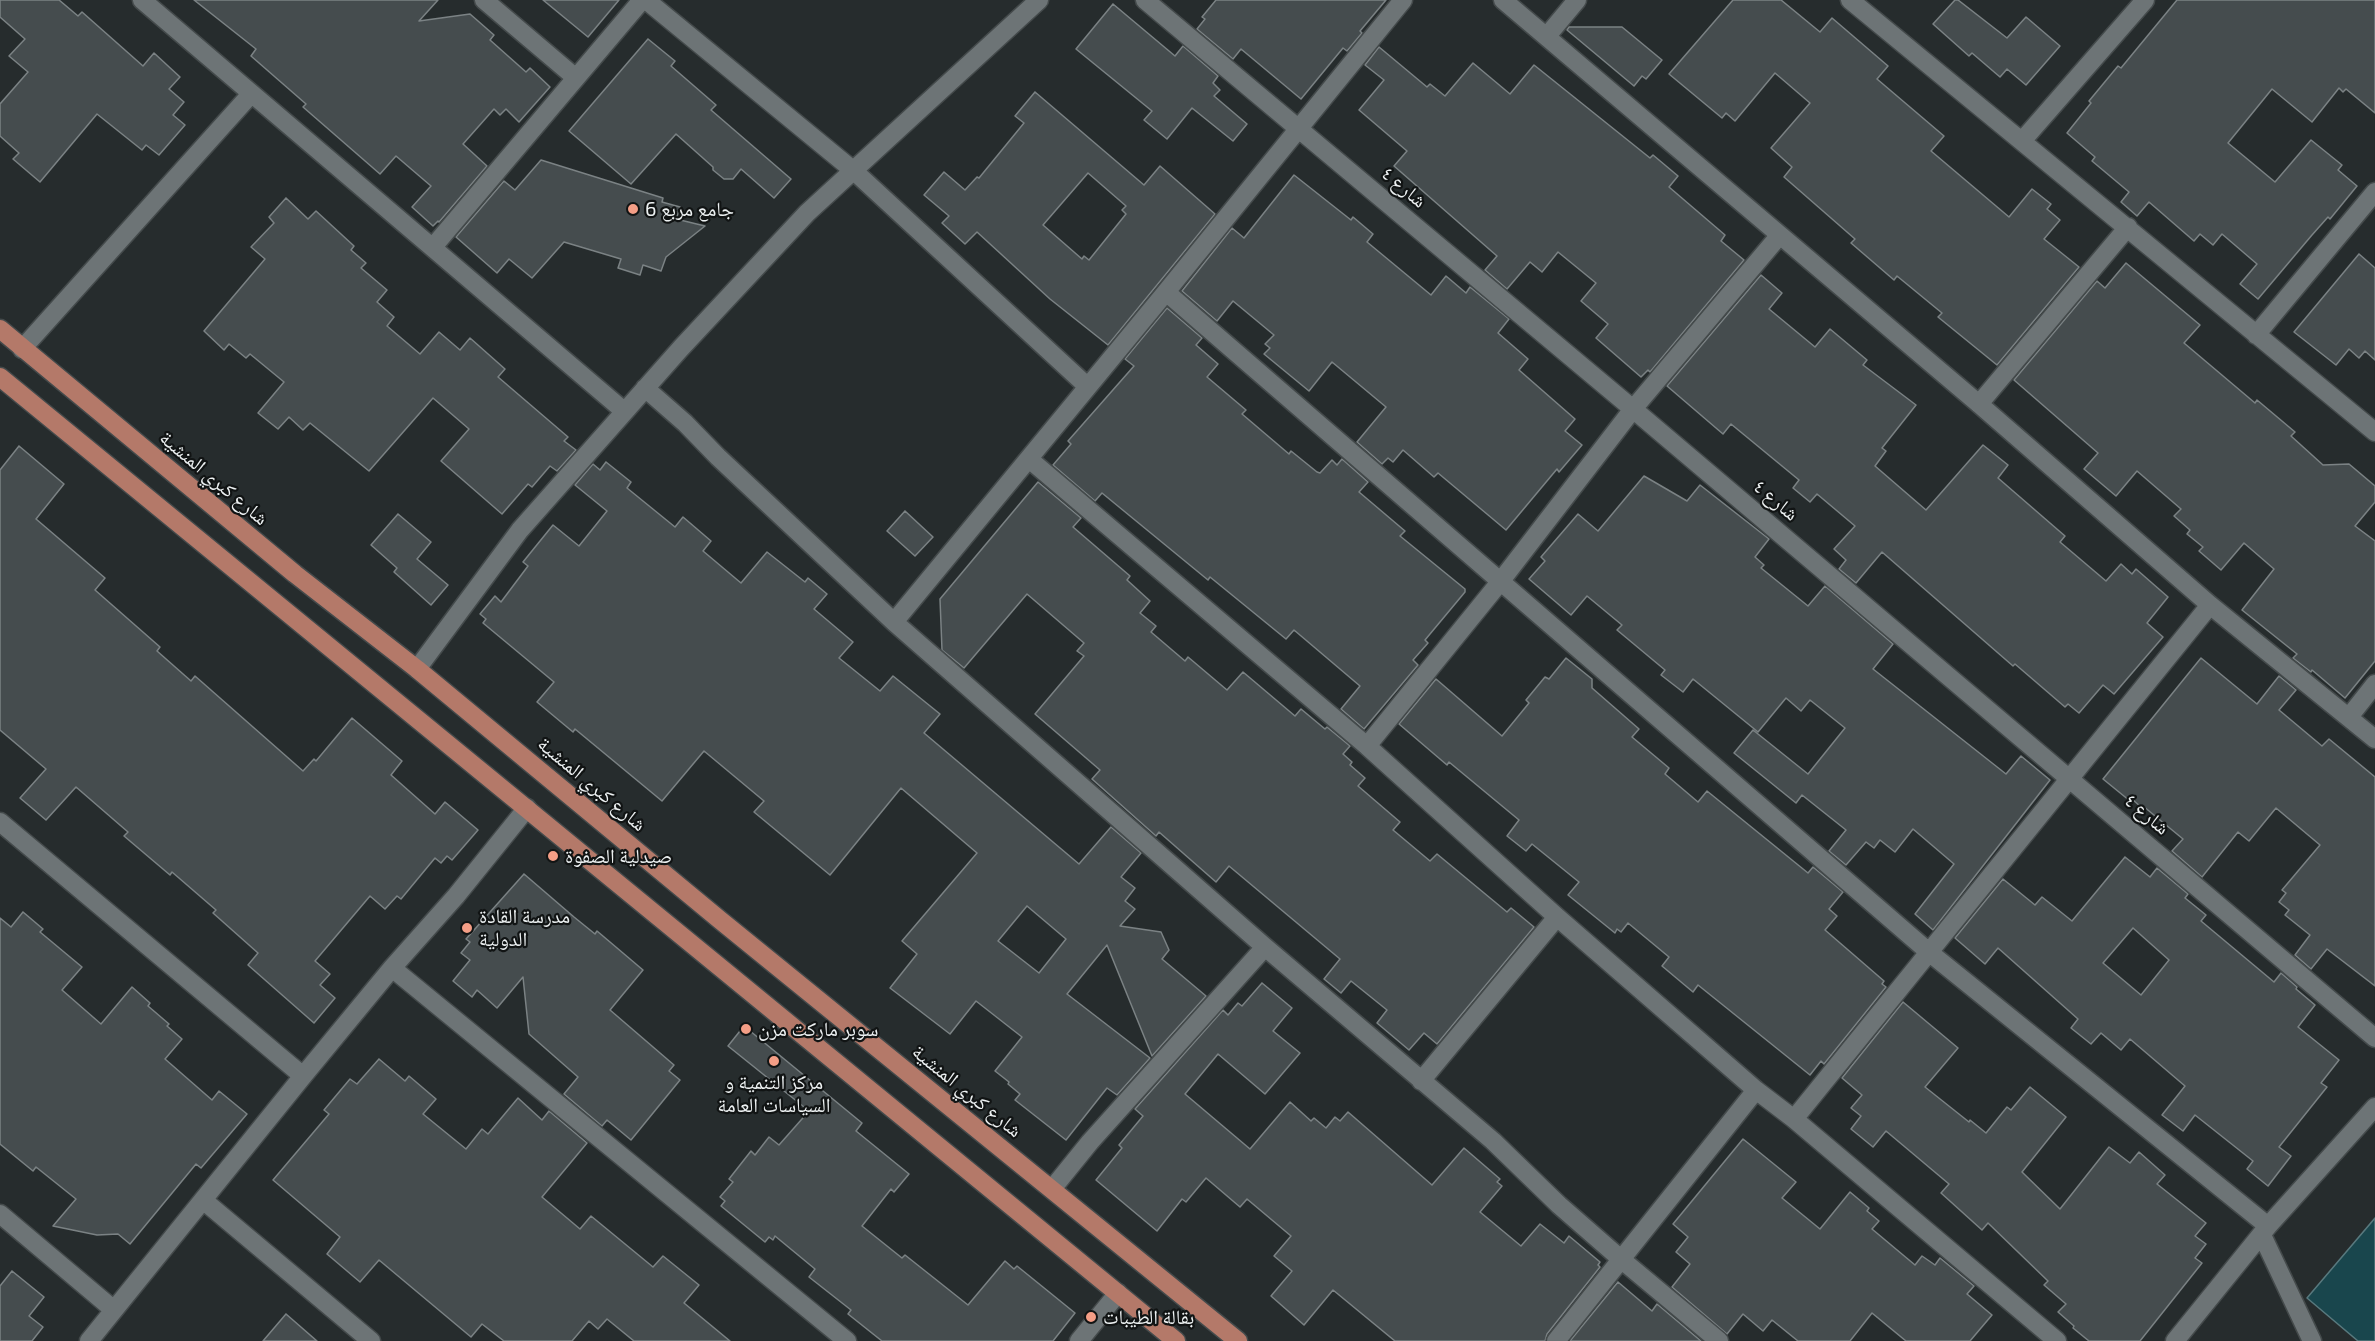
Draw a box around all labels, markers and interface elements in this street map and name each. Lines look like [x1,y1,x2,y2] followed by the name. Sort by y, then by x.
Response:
[1377,161,1431,213] street label: شارع ٤
[645,197,734,221] place label: جامع مربع 6
[626,202,640,216] marker: جامع مربع 6
[155,426,273,530] street label: شارع كبري المنشية
[1749,474,1803,526] street label: شارع ٤
[533,732,651,836] street label: شارع كبري المنشية
[2120,788,2174,840] street label: شارع ٤
[565,844,672,868] place label: صيدلية الصفوة
[546,849,560,863] marker: صيدلية الصفوة
[479,904,570,951] place label: مدرسة القادة الدولية
[460,921,474,935] marker: مدرسة القادة الدولية
[758,1017,878,1041] place label: سوبر ماركت مزن
[739,1022,753,1036] marker: سوبر ماركت مزن
[907,1039,1027,1143] street label: شارع كبري المنشية
[767,1054,781,1068] marker: مركز التنمية و السياسات العامة
[717,1070,831,1117] place label: مركز التنمية و السياسات العامة
[1103,1305,1194,1329] place label: بقالة الطيبات
[1084,1310,1098,1324] marker: بقالة الطيبات

